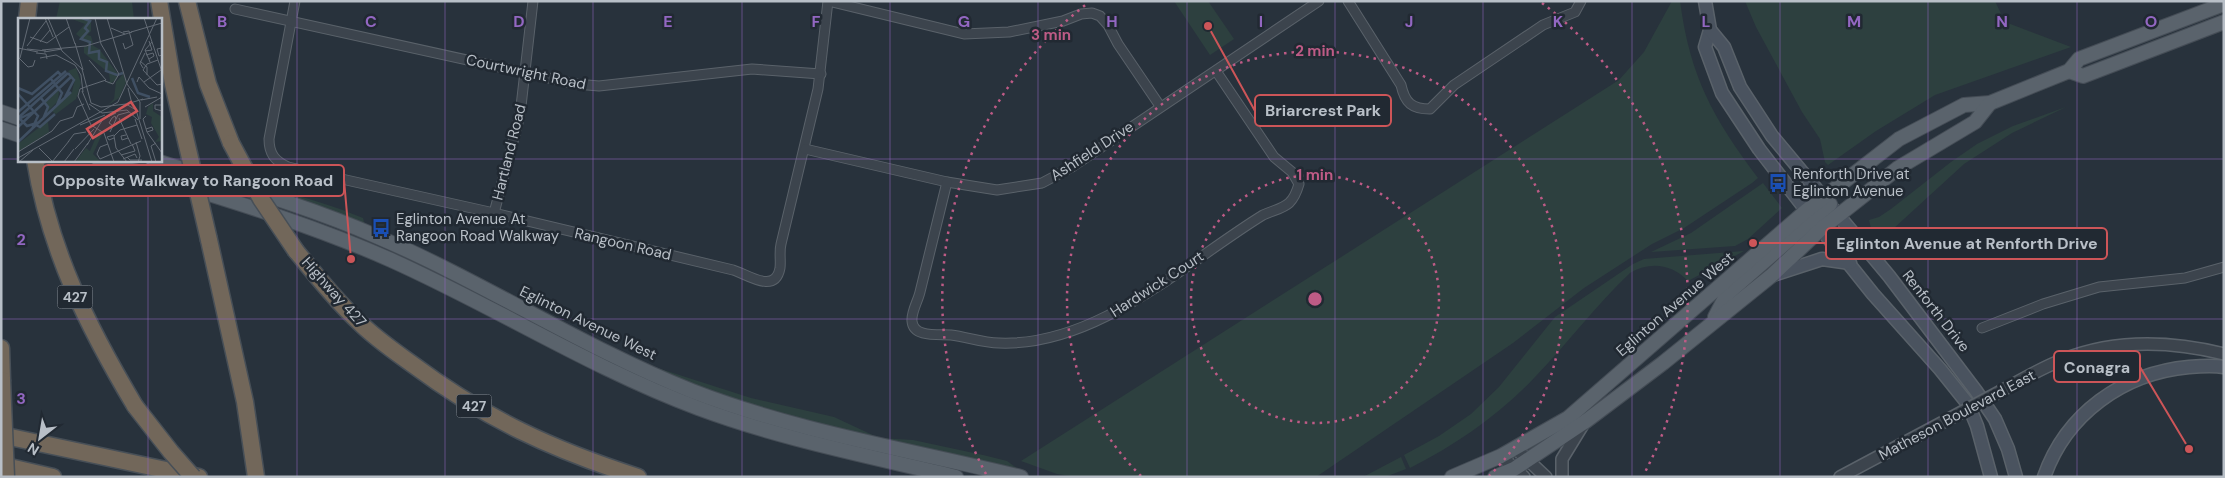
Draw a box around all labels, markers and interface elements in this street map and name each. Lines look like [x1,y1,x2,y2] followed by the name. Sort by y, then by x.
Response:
[217,11,227,32] text: B
[365,11,377,32] text: C
[513,11,525,32] text: D
[663,11,673,32] text: E
[812,11,821,32] text: F
[958,11,970,32] text: G
[1106,11,1118,32] text: H
[1259,11,1263,32] text: I
[1405,11,1413,32] text: J
[1553,11,1564,32] text: K
[1702,11,1711,32] text: L
[1847,11,1861,32] text: M
[1996,11,2008,32] text: N
[2145,11,2157,32] text: O
[18,18,161,161] inset map
[1031,25,1071,45] text: 3 min
[1295,41,1335,61] text: 2 min
[464,50,588,94] street label: Courtwright Road
[1255,95,1391,126] callout: Briarcrest Park
[1265,100,1382,121] text: Briarcrest Park
[487,102,531,202] street label: Hartland Road
[1047,117,1137,185] street label: Ashfield Drive
[1793,164,1910,201] place label: Renforth Drive at Eglinton Avenue
[43,165,344,196] callout: Opposite Walkway to Rangoon Road
[1297,165,1333,185] text: 1 min
[53,170,333,191] text: Opposite Walkway to Rangoon Road
[1767,172,1789,194] bus stop icon: Renforth Drive at Eglinton Avenue
[396,209,560,246] place label: Eglinton Avenue At Rangoon Road Walkway
[370,217,392,239] bus stop icon: Eglinton Avenue At Rangoon Road Walkway
[573,223,673,265] street label: Rangoon Road
[1826,228,2107,259] callout: Eglinton Avenue at Renforth Drive
[16,229,26,250] text: 2
[1836,233,2098,254] text: Eglinton Avenue at Renforth Drive
[1106,246,1208,322] street label: Hardwick Court
[1612,247,1738,361] street label: Eglinton Avenue West
[297,253,371,331] street label: Highway 427
[1898,266,1974,356] street label: Renforth Drive
[516,281,660,365] street label: Eglinton Avenue West
[58,286,92,308] road number: 427
[1306,290,1324,308] centre of rings
[2054,351,2140,382] callout: Conagra
[2064,357,2130,378] text: Conagra
[1875,365,2039,465] street label: Matheson Boulevard East
[16,388,26,409] text: 3
[456,394,492,418] road number: 427
[15,413,65,463] north arrow
[24,439,42,459] text: N

